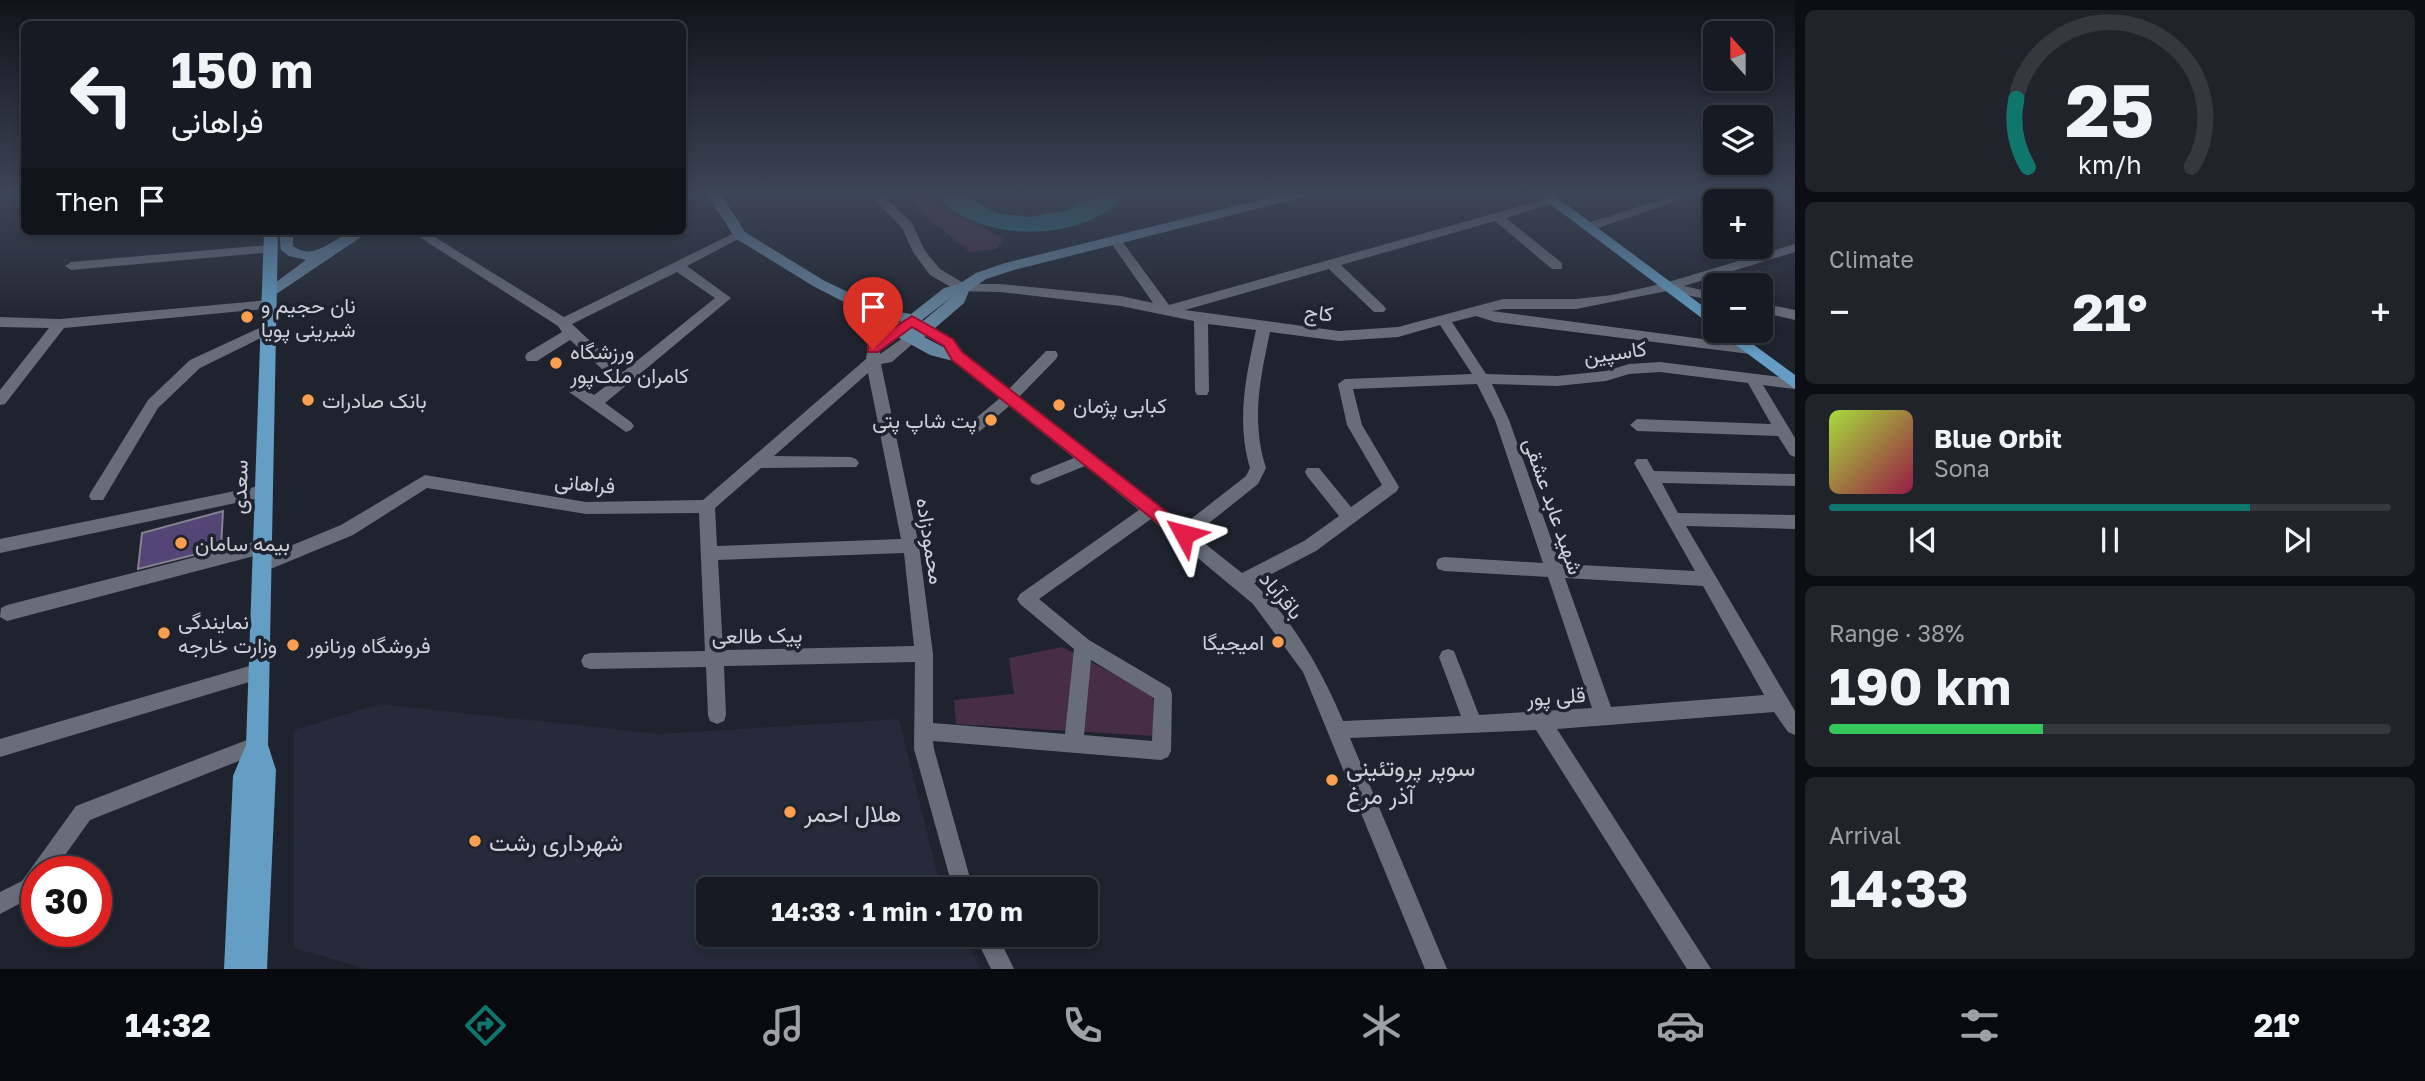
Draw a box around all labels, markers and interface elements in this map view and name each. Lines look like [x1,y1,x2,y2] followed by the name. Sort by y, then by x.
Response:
[1703,21,1773,91] north arrow
[1703,21,1773,343] map controls
[171,40,313,99] text: 150 m
[56,49,147,140] icon: left
[2066,66,2154,153] text: 25
[171,102,264,140] text: فراهانی
[1703,105,1773,175] button: layers
[2078,149,2142,180] text: km/h
[133,182,171,220] icon: arrive
[56,186,119,217] text: Then
[1703,189,1773,259] button: +
[1829,245,1914,273] text: Climate
[1703,273,1773,343] button: −
[843,277,903,349] pin
[2072,280,2148,342] text: 21°
[854,288,892,326] icon: arrive
[1829,289,1850,334] text: −
[2370,289,2391,334] text: +
[261,292,356,344] place label: نان حجیم و شیرینی پویا
[1303,297,1335,329] street label: کاج
[239,309,255,325] marker: نان حجیم و شیرینی پویا
[1582,335,1648,371] street label: کاسپین
[569,338,689,390] place label: ورزشگاه کامران ملک‌پور
[548,355,564,371] marker: ورزشگاه کامران ملک‌پور
[322,387,427,414] place label: بانک صادرات
[300,392,316,408] marker: بانک صادرات
[1073,392,1167,420] place label: کبابی پژمان
[1051,397,1067,413] marker: کبابی پژمان
[872,407,977,435] place label: پت شاپ پتی
[983,412,999,428] marker: پت شاپ پتی
[1934,423,2062,454] text: Blue Orbit
[1518,434,1590,578] street label: شهید عابد عشقی
[1934,454,1990,482] text: Sona
[225,459,253,515] street label: سعدی
[553,467,616,500] street label: فراهانی
[910,496,951,586] street label: محمودزاده
[1147,497,1221,571] position arrow
[1904,521,1942,559] icon: previous
[2091,521,2129,559] icon: pause
[2278,521,2316,559] icon: next
[195,530,290,556] place label: بیمه سامان
[173,535,189,551] marker: بیمه سامان
[1254,566,1309,625] street label: باقرآباد
[178,608,277,659] place label: نمایندگی وزارت خارجه
[1829,619,1964,647] text: Range · 38%
[711,621,803,651] street label: پیک طالعی
[156,625,172,641] marker: نمایندگی وزارت خارجه
[1202,629,1264,655] place label: امیجیگا
[306,632,431,659] place label: فروشگاه ورنانور
[1270,634,1286,650] marker: امیجیگا
[285,637,301,653] marker: فروشگاه ورنانور
[1829,654,2011,716] text: 190 km
[1524,681,1587,713] street label: قلی پور
[1346,752,1475,812] place label: سوپر پروتئینی آذر مرغ
[1324,772,1340,788] marker: سوپر پروتئینی آذر مرغ
[803,798,901,829] place label: هلال احمر
[782,804,798,820] marker: هلال احمر
[1829,821,1901,849] text: Arrival
[489,827,623,858] place label: شهرداری رشت
[467,833,483,849] marker: شهرداری رشت
[21,856,112,947] speed limit sign: 30
[1829,856,1968,918] text: 14:33
[771,896,1023,927] text: 14:33 · 1 min · 170 m
[461,1001,510,1050] icon: directions
[759,1001,808,1050] icon: music
[1058,1001,1107,1050] icon: phone
[1357,1001,1406,1050] icon: climate
[1656,1001,1705,1050] icon: car
[1955,1001,2004,1050] icon: filters
[125,1006,211,1044] text: 14:32
[2254,1006,2300,1044] text: 21°

